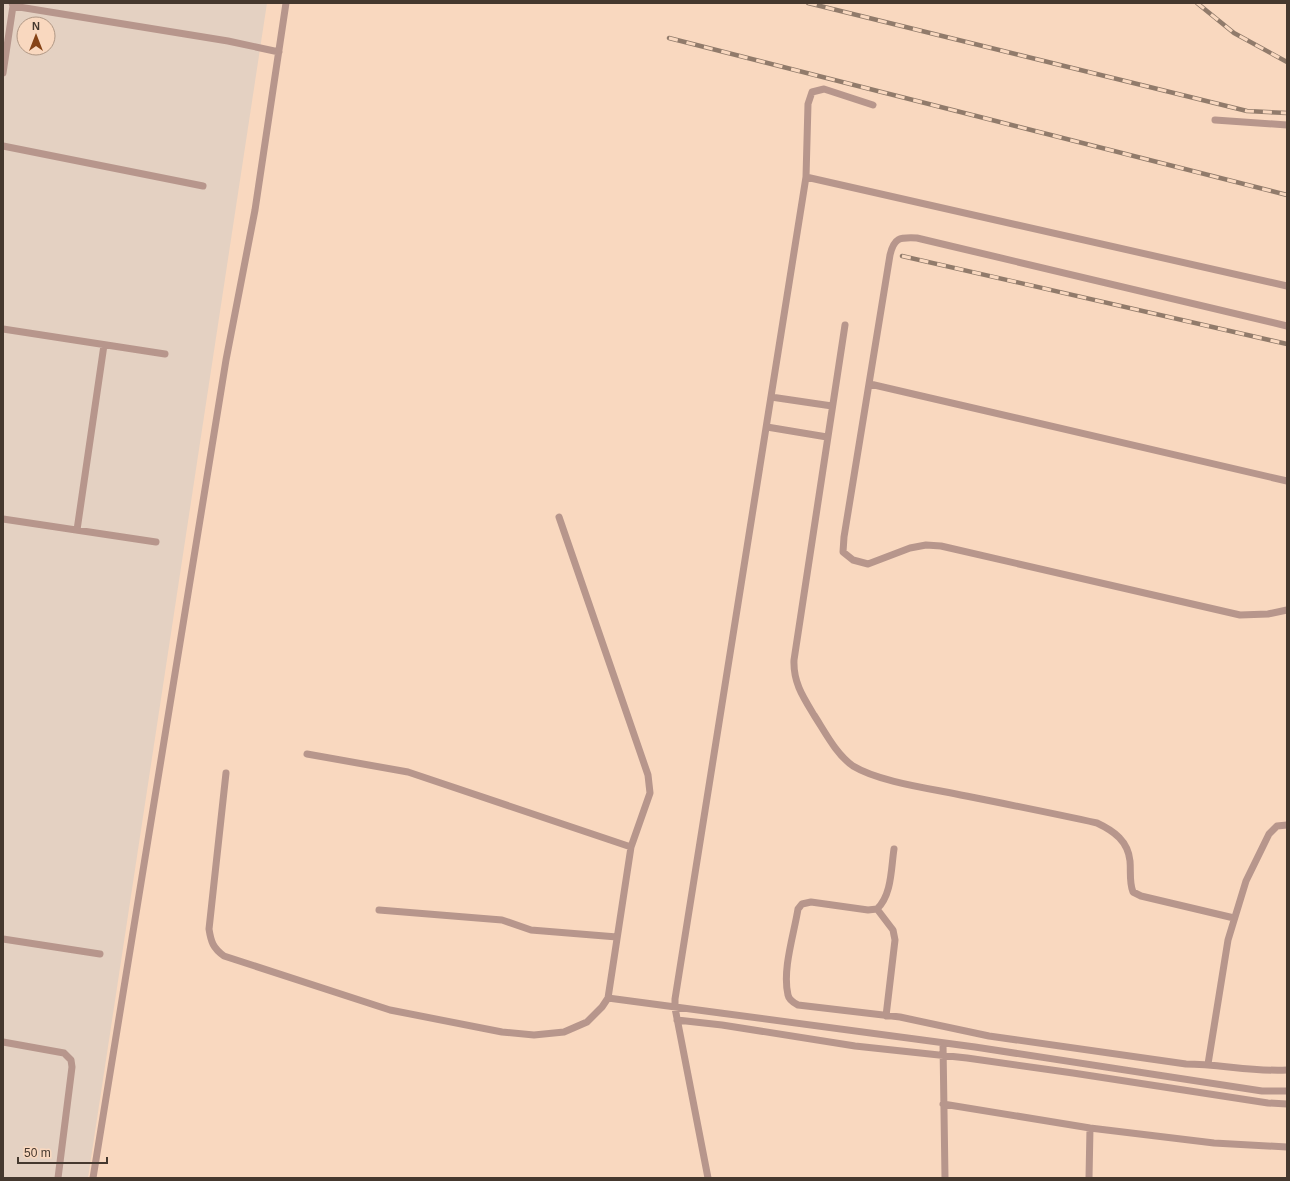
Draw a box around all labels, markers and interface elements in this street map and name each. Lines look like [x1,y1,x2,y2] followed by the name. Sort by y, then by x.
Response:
[16,16,56,56] north arrow
[32,20,40,32] text: N
[18,1139,107,1165] scale bar
[24,1146,51,1160] text: 50 m

